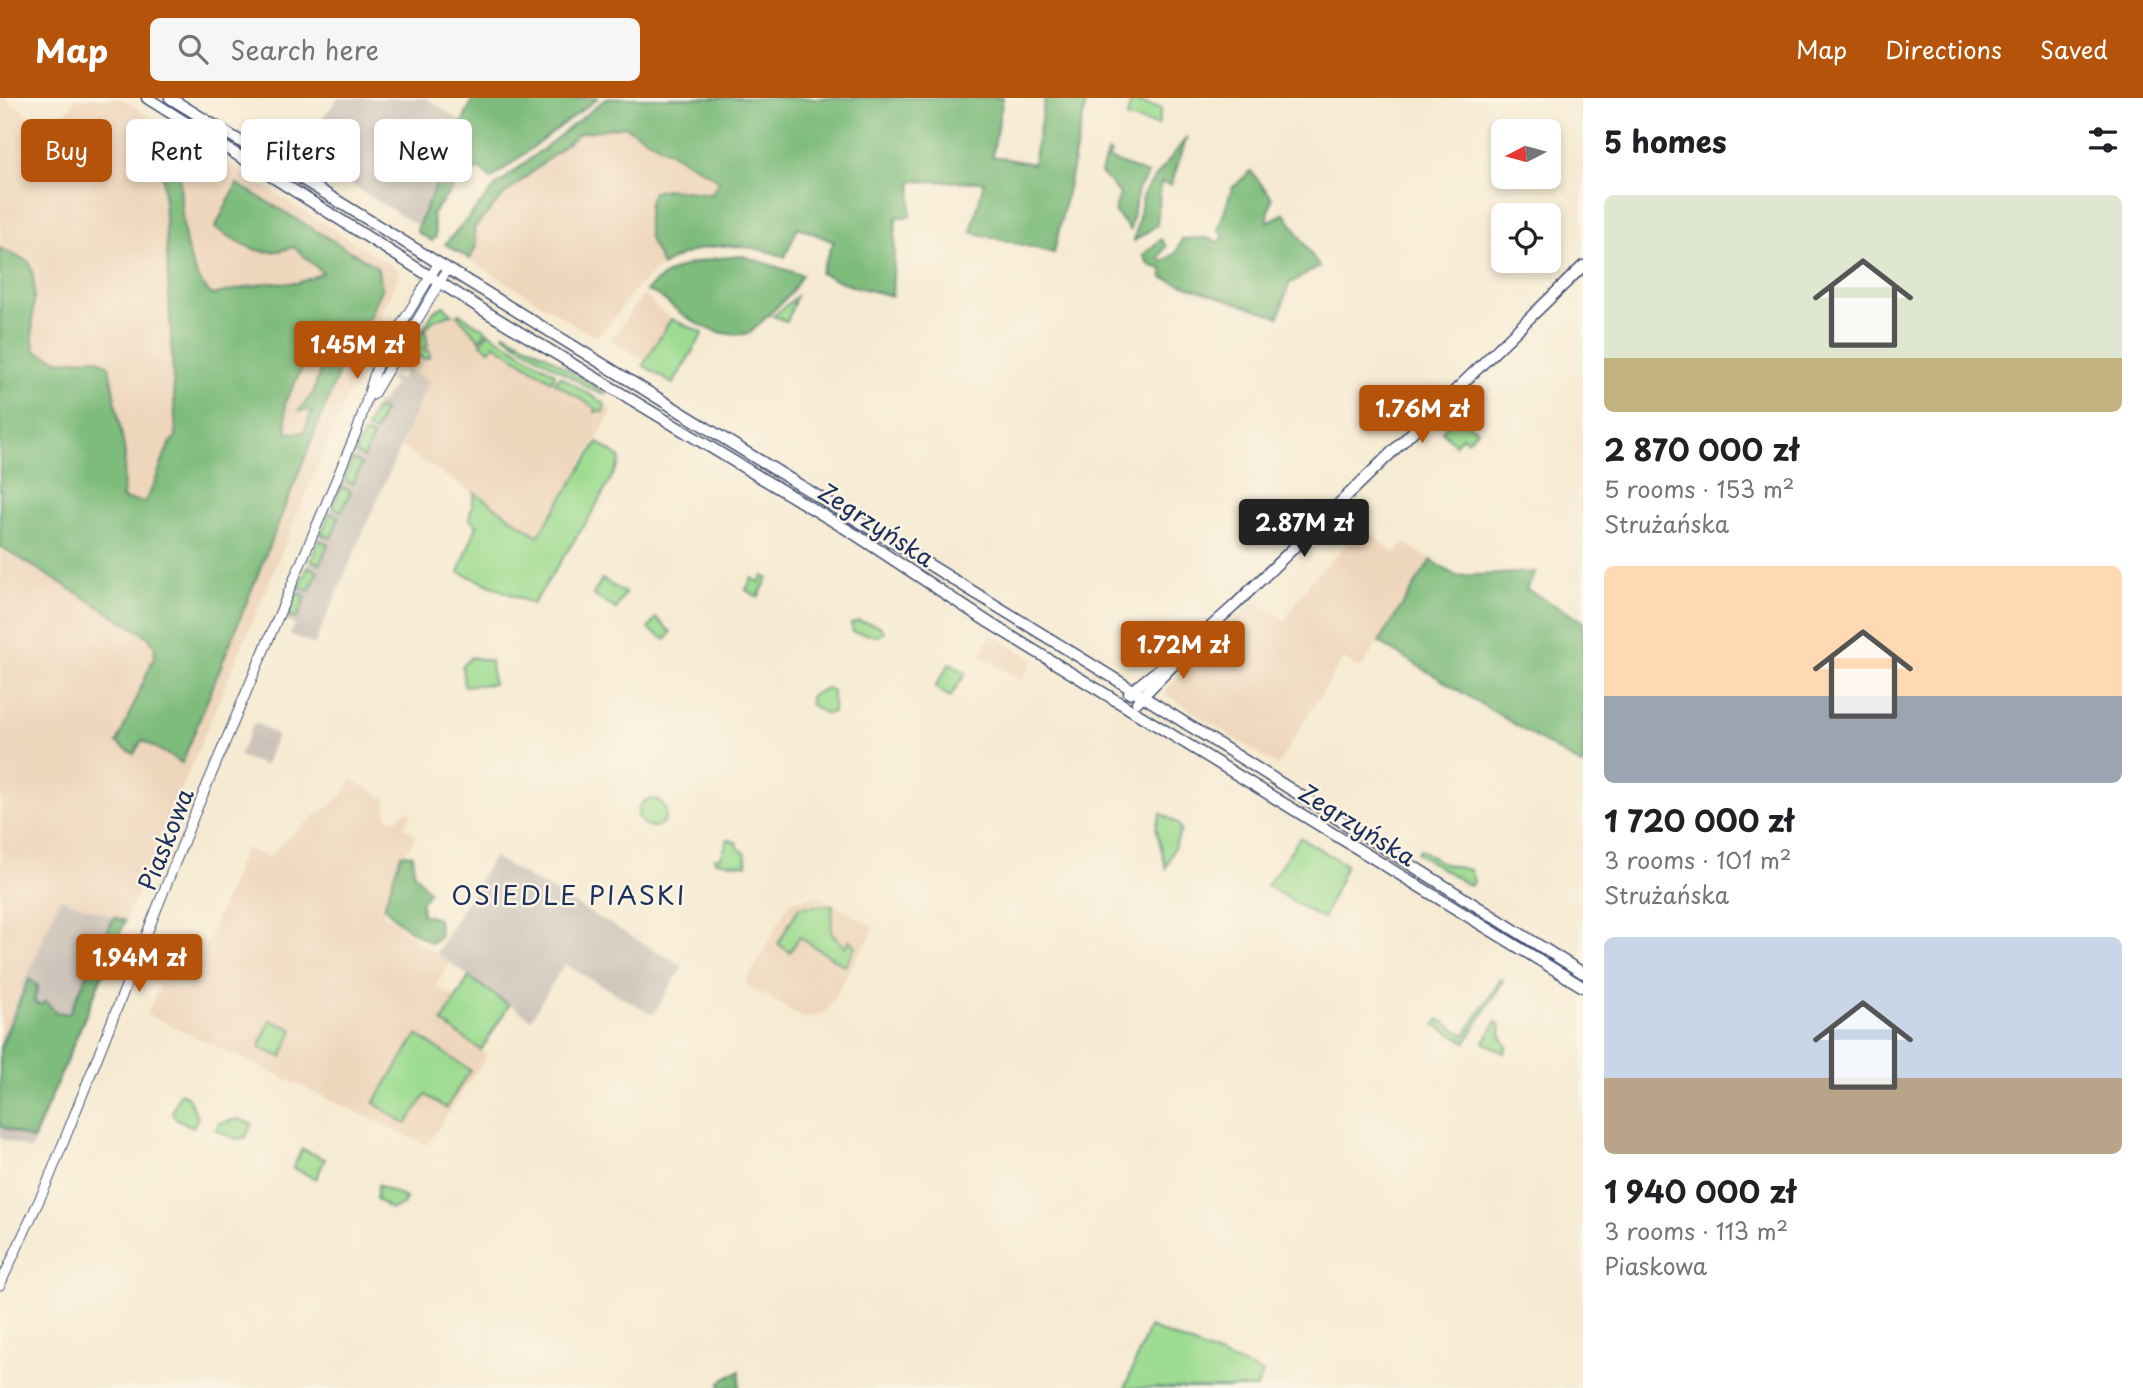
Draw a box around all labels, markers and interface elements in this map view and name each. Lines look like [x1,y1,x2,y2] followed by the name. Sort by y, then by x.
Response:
[150,18,640,81] search box
[35,24,108,74] text: Map
[174,30,212,68] icon: search
[230,30,379,69] text: Search here
[1796,31,1847,67] text: Map
[1885,31,2002,67] text: Directions
[2040,31,2108,67] text: Saved
[1604,118,1727,163] text: 5 homes
[21,119,112,182] chip: Buy
[126,119,227,182] chip: Rent
[241,119,360,182] chip: Filters
[374,119,472,182] chip: New
[1491,119,1561,189] north arrow
[1491,119,1561,273] map controls
[2084,121,2122,159] icon: filters
[1491,203,1561,273] button: locate
[1800,240,1926,366] icon: home
[285,322,429,381] pin: 1.45M zł
[310,326,404,361] text: 1.45M zł
[1350,386,1494,445] pin: 1.76M zł
[1375,390,1469,425] text: 1.76M zł
[1604,426,1799,471] text: 2 870 000 zł
[1604,471,1795,506] text: 5 rooms · 153 m²
[812,473,942,575] street label: Zegrzyńska
[1232,500,1376,559] pin: 2.87M zł
[1255,504,1353,539] text: 2.87M zł
[1604,506,1729,541] text: Strużańska
[1800,611,1926,737] icon: home
[1111,622,1255,681] pin: 1.72M zł
[1137,626,1229,661] text: 1.72M zł
[1293,774,1423,874] street label: Zegrzyńska
[128,782,202,896] street label: Piaskowa
[1604,797,1793,842] text: 1 720 000 zł
[1604,842,1792,877] text: 3 rooms · 101 m²
[451,875,687,914] district label: OSIEDLE PIASKI
[1604,877,1729,912] text: Strużańska
[67,934,211,994] pin: 1.94M zł
[92,939,186,974] text: 1.94M zł
[1800,982,1926,1108] icon: home
[1604,1168,1795,1213] text: 1 940 000 zł
[1604,1213,1788,1248] text: 3 rooms · 113 m²
[1604,1248,1707,1283] text: Piaskowa

